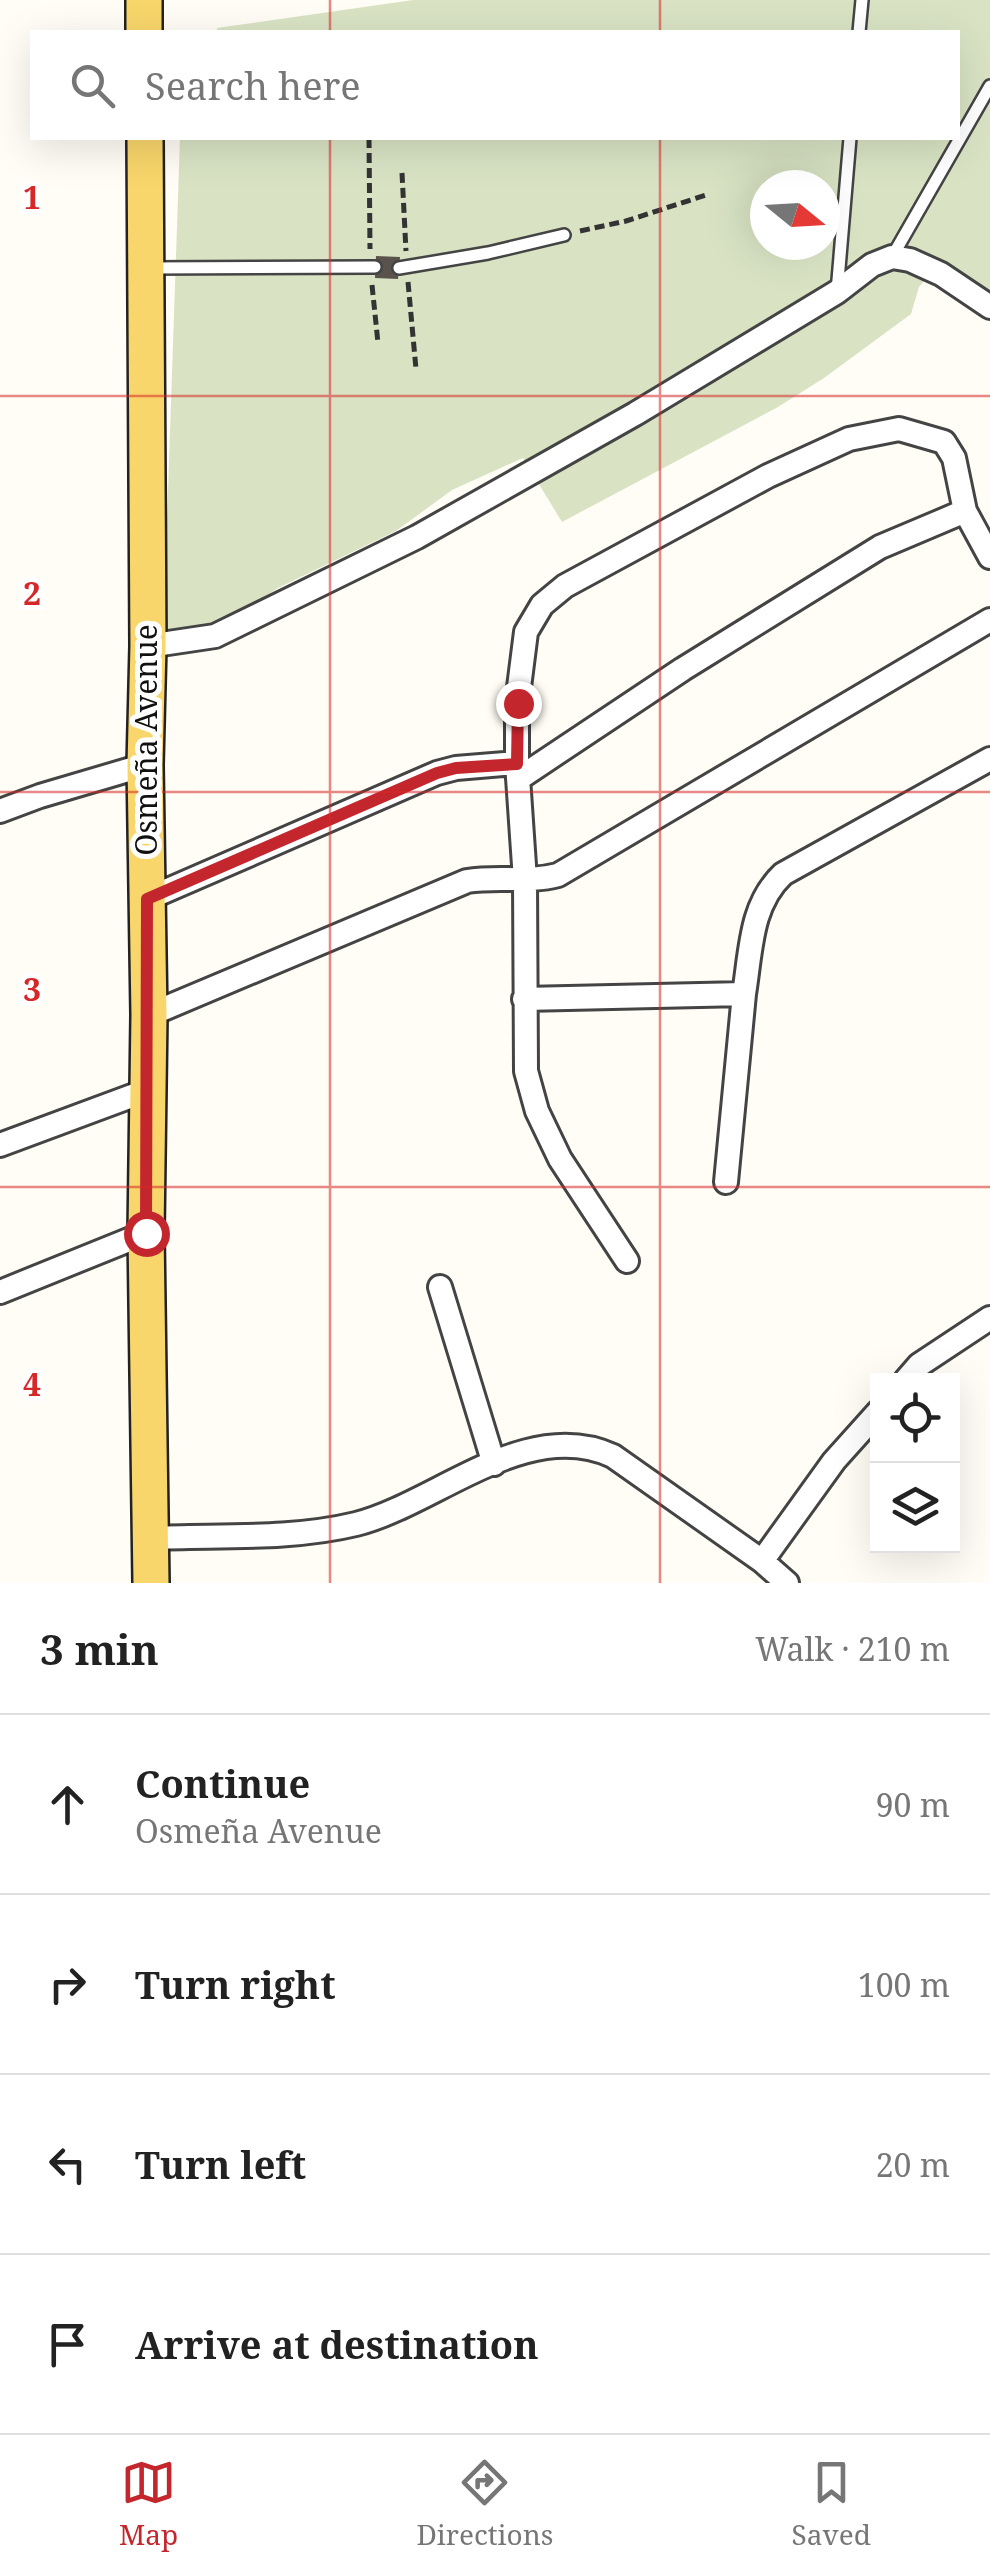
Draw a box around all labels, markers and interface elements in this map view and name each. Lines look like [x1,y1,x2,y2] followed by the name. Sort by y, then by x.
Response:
[30,30,960,140] search box
[65,58,120,113] icon: search
[145,59,361,111] text: Search here
[750,170,840,260] north arrow
[23,175,41,218] text: 1
[23,571,41,614] text: 2
[125,624,166,856] street label: Osmeña Avenue
[496,681,542,727] route end
[23,967,41,1010] text: 3
[124,1211,170,1257] route start
[23,1362,41,1405] text: 4
[870,1373,960,1553] map controls
[870,1373,960,1463] button: locate
[870,1463,960,1553] button: layers
[40,1620,159,1677] text: 3 min
[755,1627,950,1670] text: Walk · 210 m
[135,1757,310,1809] text: Continue
[40,1777,95,1832] icon: ahead
[876,1783,950,1826] text: 90 m
[135,1809,382,1852] text: Osmeña Avenue
[40,1957,95,2012] icon: right
[135,1958,336,2010] text: Turn right
[858,1963,950,2006] text: 100 m
[40,2137,95,2192] icon: left
[135,2138,306,2190] text: Turn left
[876,2143,950,2186] text: 20 m
[40,2317,95,2372] icon: arrive
[135,2318,539,2370] text: Arrive at destination
[119,2455,178,2553] tab: Map
[416,2455,553,2553] tab: Directions
[792,2455,871,2553] tab: Saved

